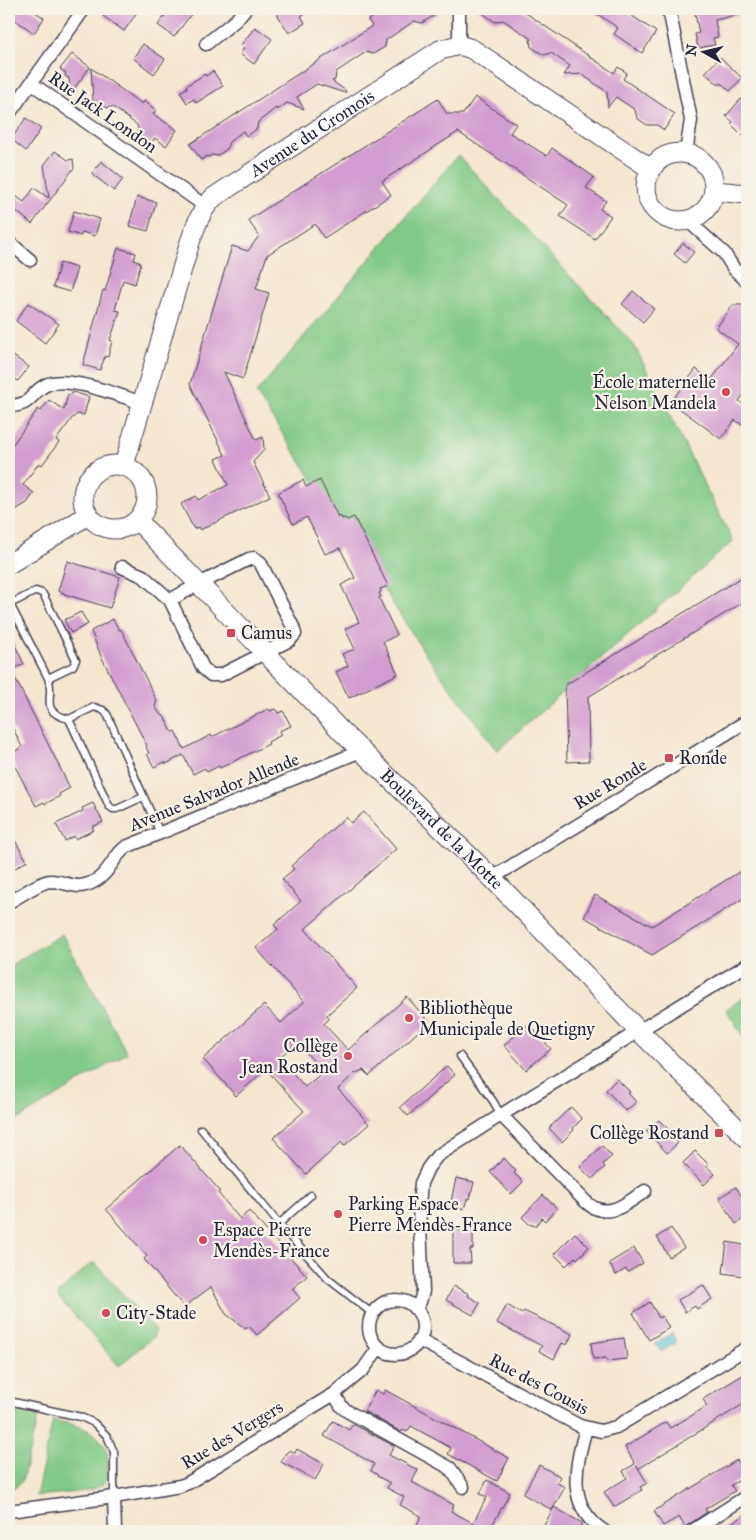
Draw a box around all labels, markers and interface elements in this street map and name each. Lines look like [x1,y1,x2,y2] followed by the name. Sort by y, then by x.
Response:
[678,28,728,78] north arrow
[682,43,701,57] text: N
[44,66,162,159] street label: Rue Jack London
[245,85,379,182] street label: Avenue du Cromois
[592,369,716,414] place label: École maternelle Nelson Mandela
[720,386,732,398] marker: École maternelle Nelson Mandela
[241,622,292,644] place label: Camus
[225,627,237,639] marker: Camus
[679,747,727,769] place label: Ronde
[125,748,302,836] street label: Avenue Salvador Allende
[663,752,675,764] marker: Ronde
[569,754,651,814] street label: Rue Ronde
[375,764,508,894] street label: Boulevard de la Motte
[419,997,595,1041] place label: Bibliothèque Municipale de Quetigny
[403,1012,415,1024] marker: Bibliothèque Municipale de Quetigny
[239,1035,338,1079] place label: Collège Jean Rostand
[342,1050,354,1062] marker: Collège Jean Rostand
[590,1122,709,1145] place label: Collège Rostand
[713,1127,725,1139] marker: Collège Rostand
[348,1193,512,1236] place label: Parking Espace Pierre Mendès-France
[332,1208,344,1220] marker: Parking Espace Pierre Mendès-France
[213,1219,330,1262] place label: Espace Pierre Mendès-France
[197,1234,209,1246] marker: Espace Pierre Mendès-France
[116,1302,196,1324] place label: City-Stade
[100,1307,112,1319] marker: City-Stade
[485,1349,593,1419] street label: Rue des Cousis
[177,1396,288,1475] street label: Rue des Vergers

